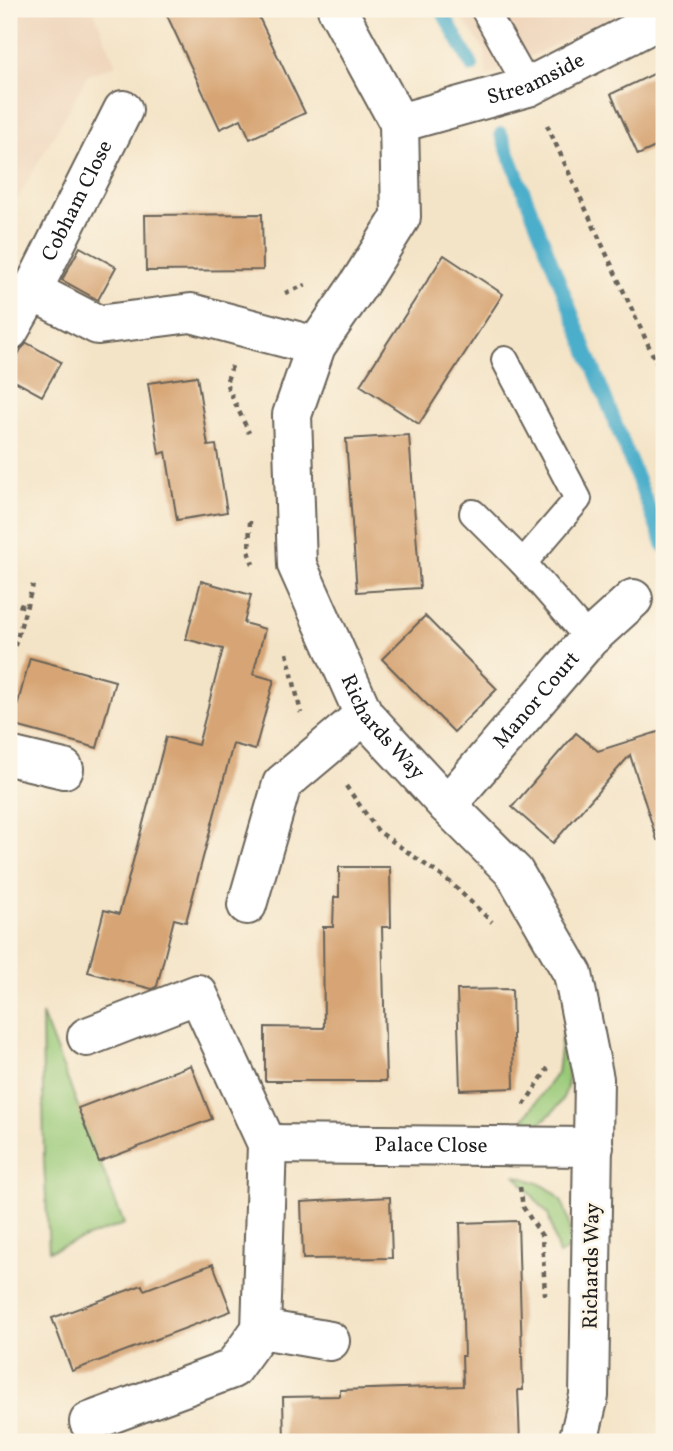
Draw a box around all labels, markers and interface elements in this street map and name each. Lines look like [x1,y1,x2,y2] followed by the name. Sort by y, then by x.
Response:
[484,46,590,112] street label: Streamside
[35,135,120,266] street label: Cobham Close
[487,645,587,755] street label: Manor Court
[333,670,432,787] street label: Richards Way
[374,1130,488,1161] street label: Palace Close
[576,1202,608,1330] street label: Richards Way

